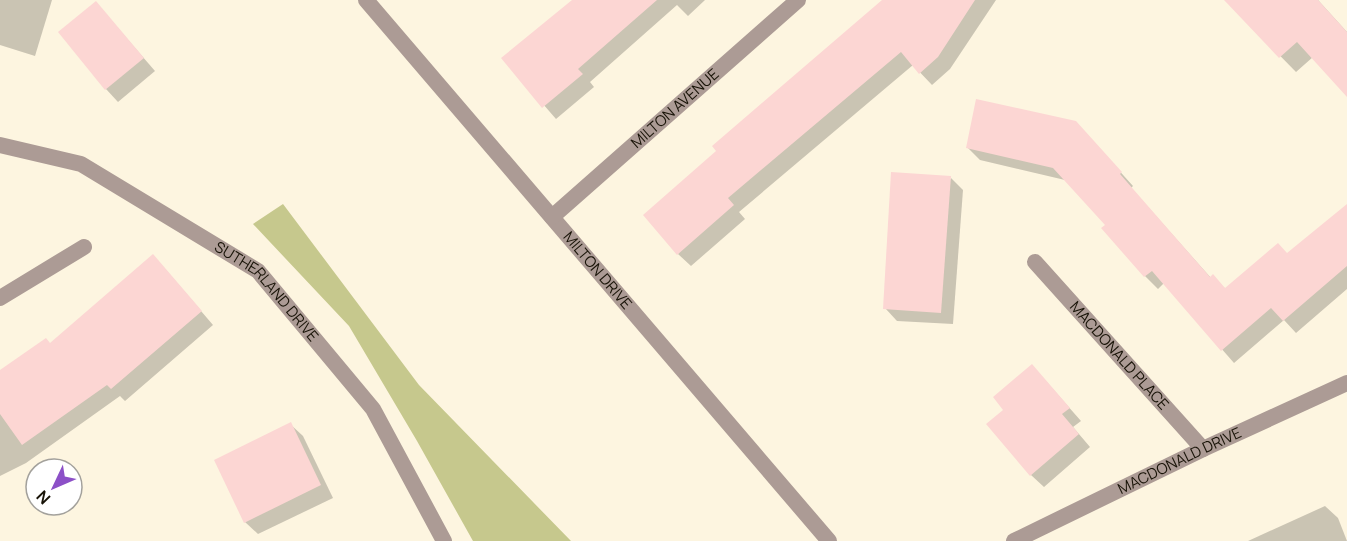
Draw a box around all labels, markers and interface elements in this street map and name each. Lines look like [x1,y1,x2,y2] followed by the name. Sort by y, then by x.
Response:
[626,64,723,153] street label: MILTON AVENUE
[559,227,637,313] street label: MILTON DRIVE
[211,236,323,346] street label: SUTHERLAND DRIVE
[1065,297,1174,414] street label: MACDONALD PLACE
[1114,422,1245,499] street label: MACDONALD DRIVE
[24,457,84,517] north arrow
[31,486,55,509] text: N

